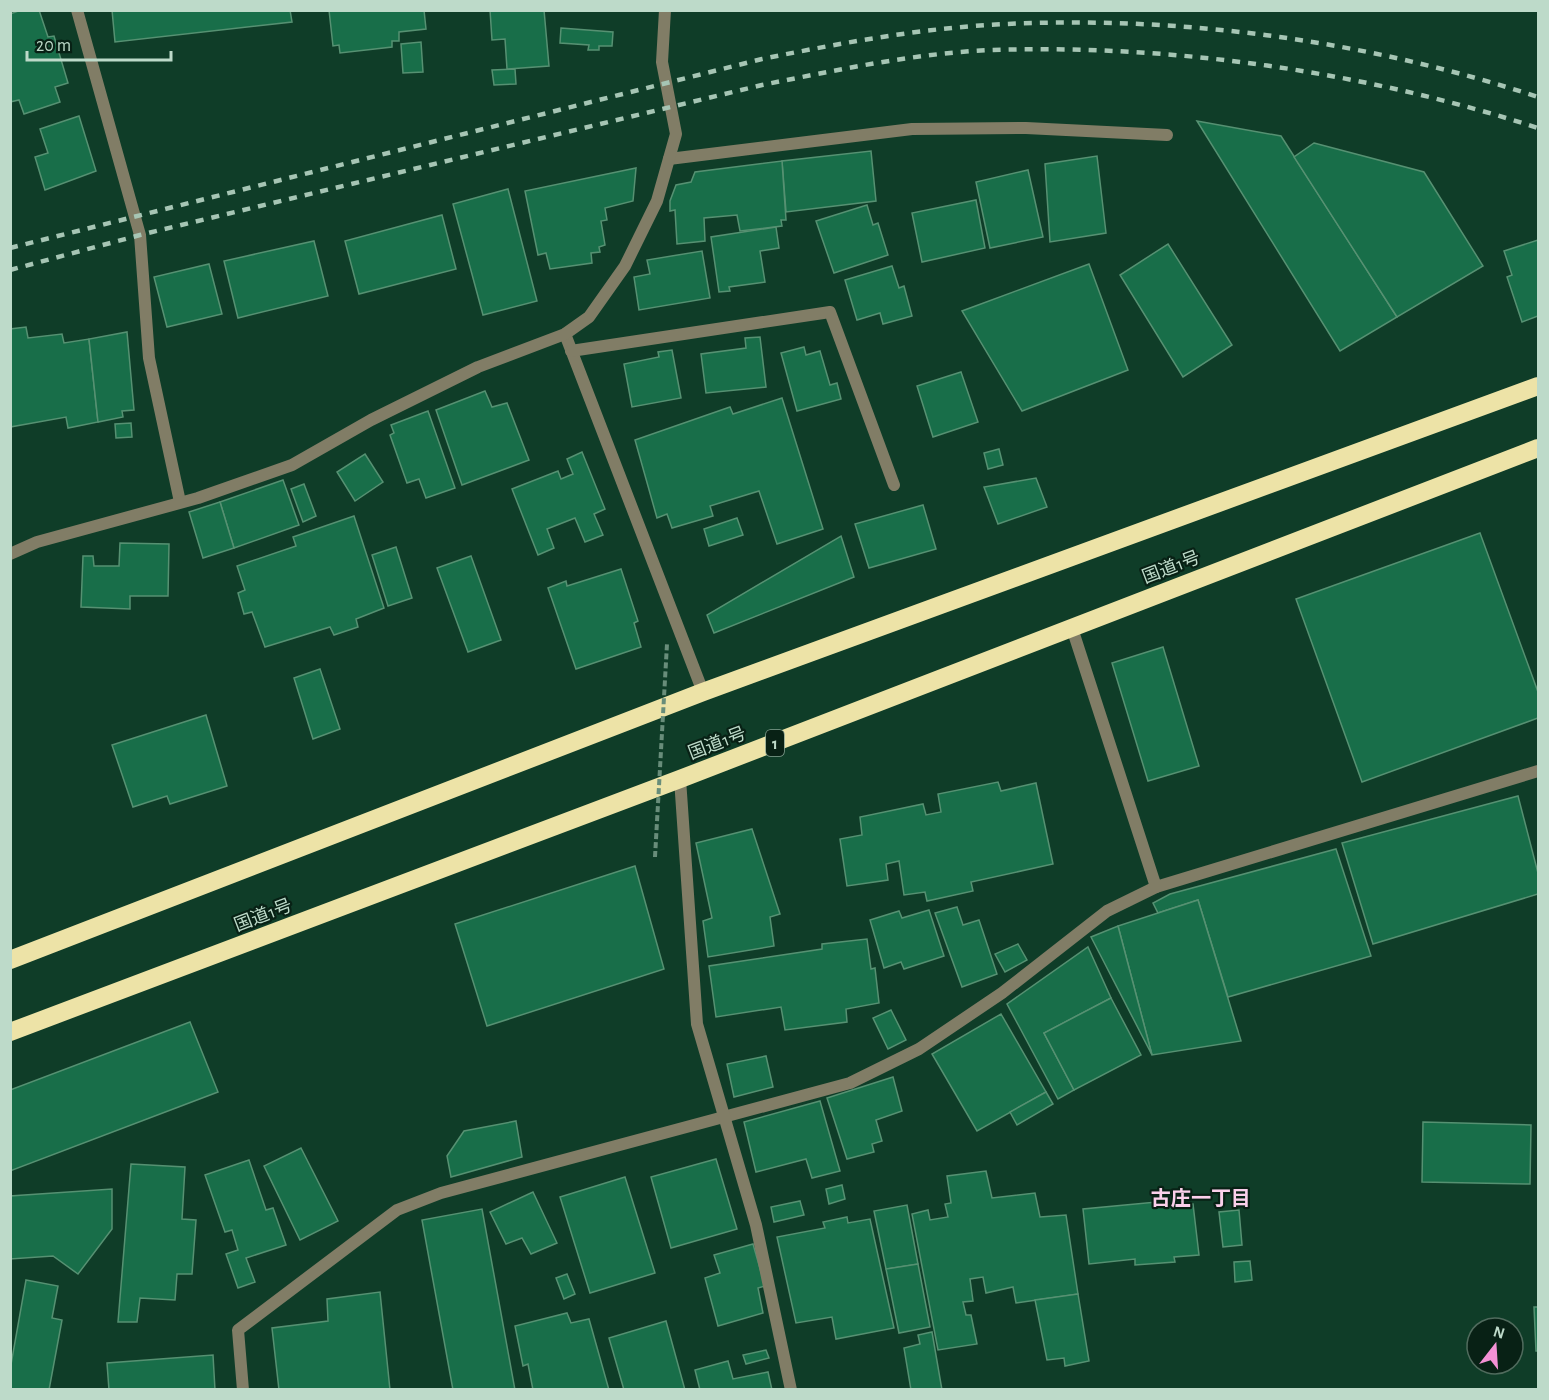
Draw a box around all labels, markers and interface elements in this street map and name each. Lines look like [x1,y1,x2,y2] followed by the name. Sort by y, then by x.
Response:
[27,24,171,62] scale bar
[36,37,71,55] text: 20 m
[1139,547,1203,587] street label: 国道1号
[685,723,749,763] street label: 国道1号
[766,730,784,756] road number: 1
[231,895,295,935] street label: 国道1号
[1151,1188,1251,1209] district label: 古庄一丁目
[1465,1316,1525,1376] north arrow
[1491,1323,1507,1342] text: N

